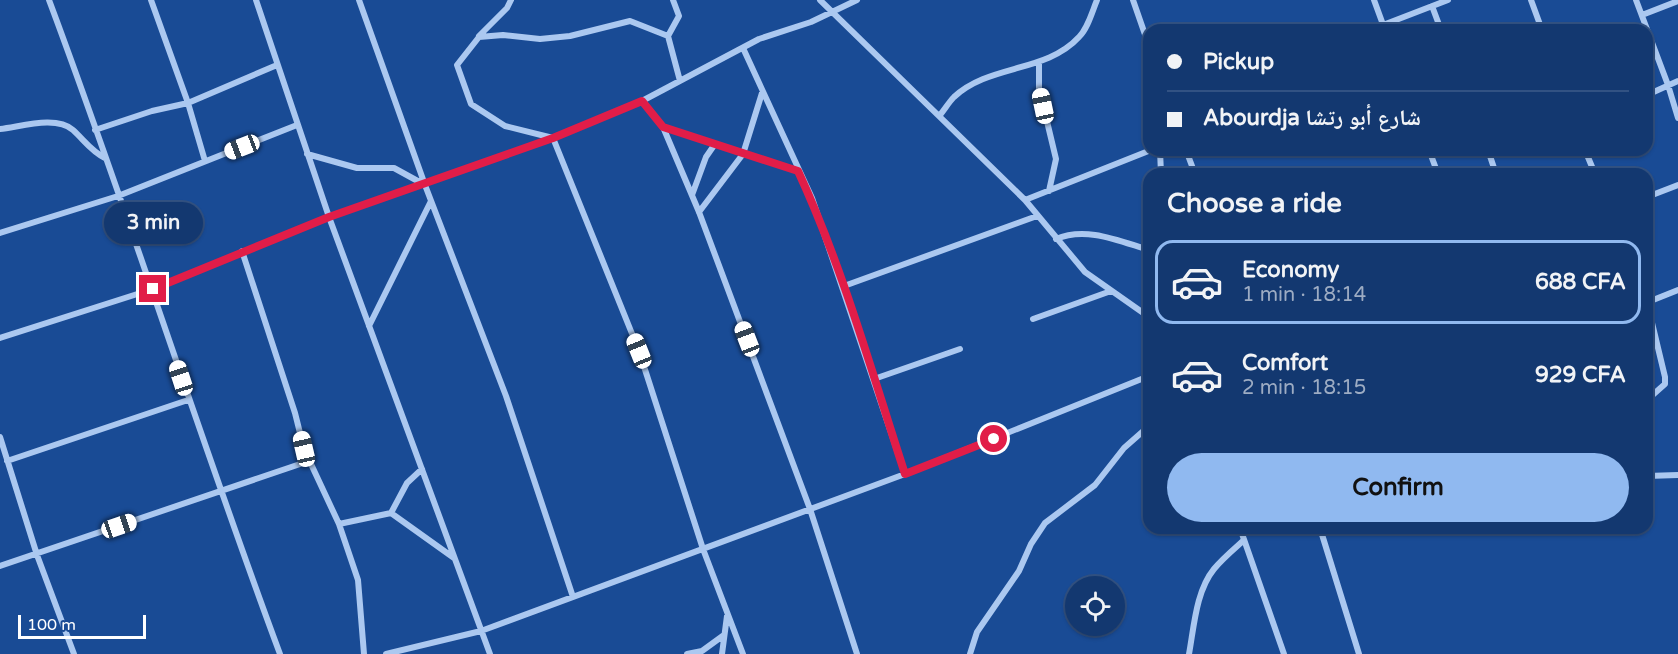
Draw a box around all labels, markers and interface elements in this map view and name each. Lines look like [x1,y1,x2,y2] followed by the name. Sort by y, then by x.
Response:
[1203,49,1274,75] text: Pickup
[1030,87,1056,125] car
[1203,105,1421,131] text: Abourdja شارع أبو رتشا
[222,132,262,162] car
[1167,187,1342,220] text: Choose a ride
[104,202,202,244] callout: 3 min
[127,211,180,235] text: 3 min
[1170,255,1224,309] icon: car
[1242,257,1339,283] text: Economy
[1535,269,1626,295] text: 688 CFA
[139,275,166,302] route end
[1242,283,1366,307] text: 1 min · 18:14
[732,319,762,359] car
[624,331,654,371] car
[1170,348,1224,402] icon: car
[1242,350,1328,376] text: Comfort
[167,358,195,398] car
[1535,362,1626,388] text: 929 CFA
[1242,376,1366,400] text: 2 min · 18:15
[980,425,1007,452] route start
[291,429,317,469] car
[1167,453,1629,522] button: Confirm
[99,512,139,540] car
[1065,576,1125,636] map controls
[1065,576,1125,636] button: locate
[18,612,146,640] scale bar
[27,615,76,635] text: 100 m

